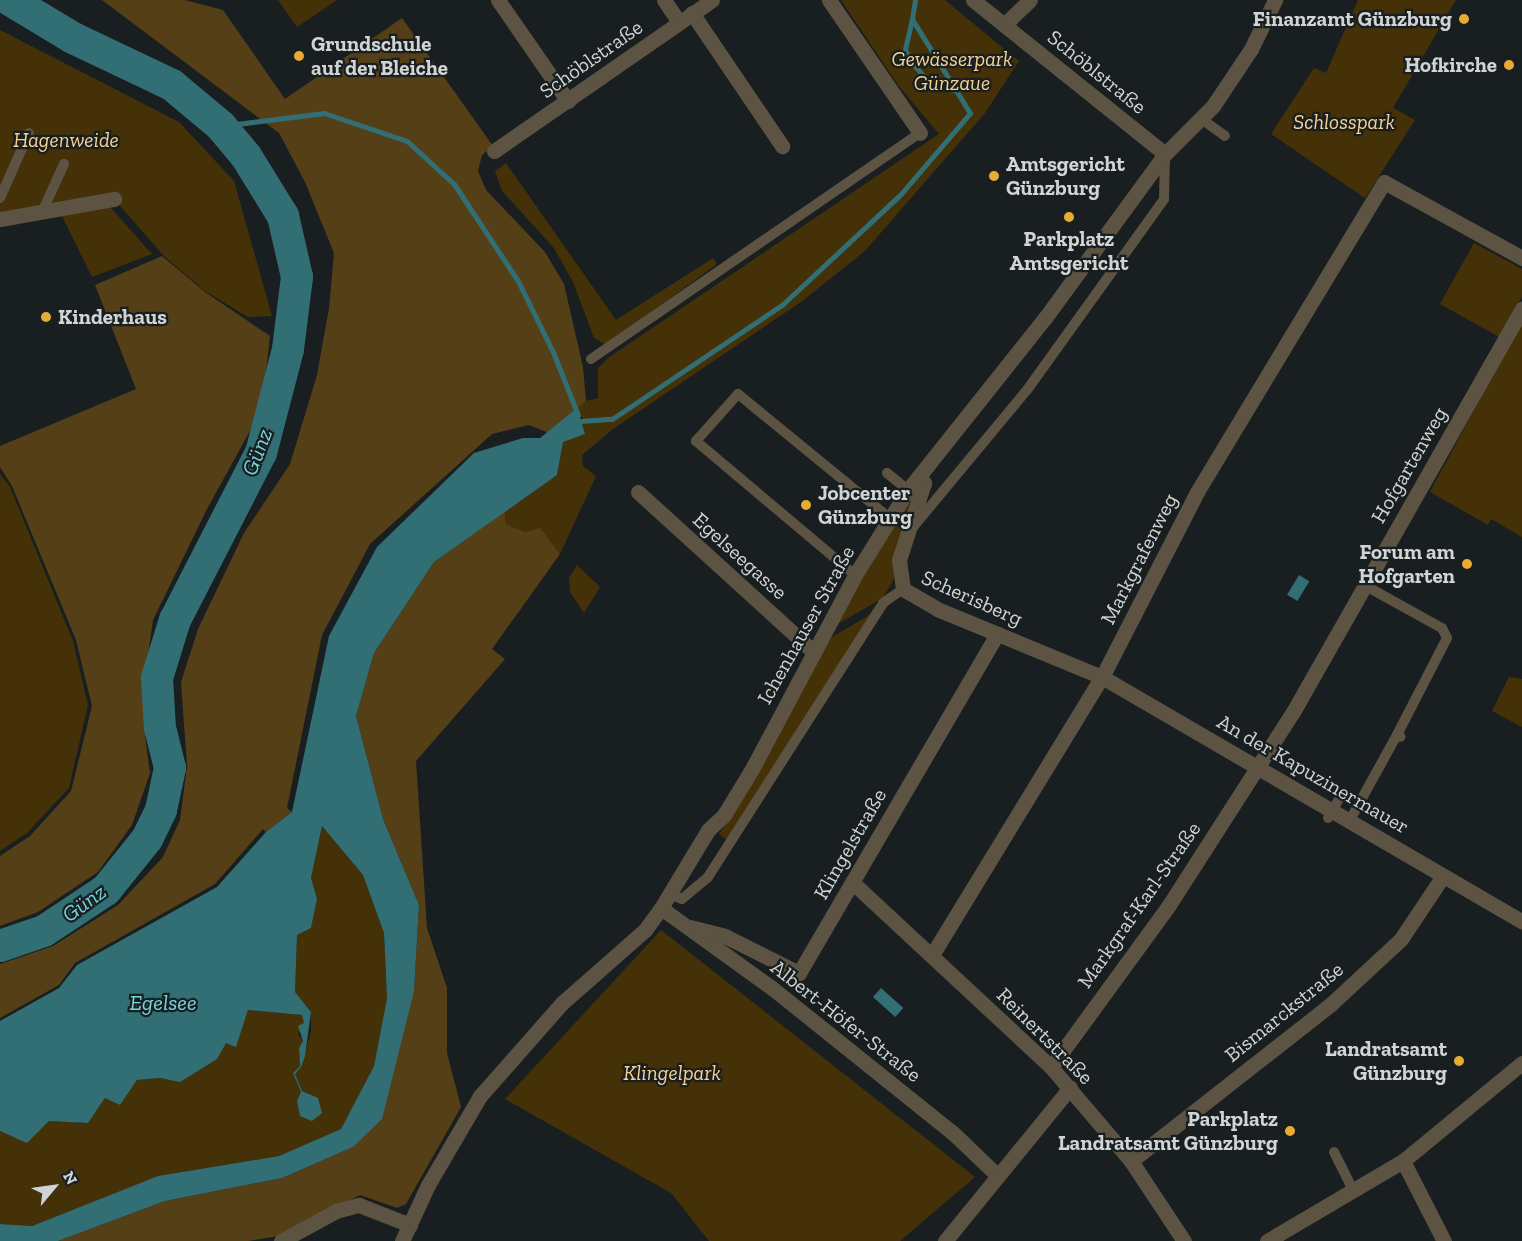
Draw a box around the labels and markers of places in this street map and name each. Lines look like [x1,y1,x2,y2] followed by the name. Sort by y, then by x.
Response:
[1253,6,1452,32] place label: Finanzamt Günzburg
[1457,12,1471,26] marker: Finanzamt Günzburg
[311,31,448,81] place label: Grundschule auf der Bleiche
[292,49,306,63] marker: Grundschule auf der Bleiche
[1404,52,1497,78] place label: Hofkirche
[1502,58,1516,72] marker: Hofkirche
[1006,151,1125,201] place label: Amtsgericht Günzburg
[987,169,1001,183] marker: Amtsgericht Günzburg
[1062,210,1076,224] marker: Parkplatz Amtsgericht
[1010,226,1128,276] place label: Parkplatz Amtsgericht
[58,304,167,330] place label: Kinderhaus
[39,310,53,324] marker: Kinderhaus
[818,480,912,530] place label: Jobcenter Günzburg
[799,498,813,512] marker: Jobcenter Günzburg
[1359,539,1455,589] place label: Forum am Hofgarten
[1460,557,1474,571] marker: Forum am Hofgarten
[1325,1036,1447,1086] place label: Landratsamt Günzburg
[1452,1054,1466,1068] marker: Landratsamt Günzburg
[1058,1106,1278,1156] place label: Parkplatz Landratsamt Günzburg
[1283,1124,1297,1138] marker: Parkplatz Landratsamt Günzburg

